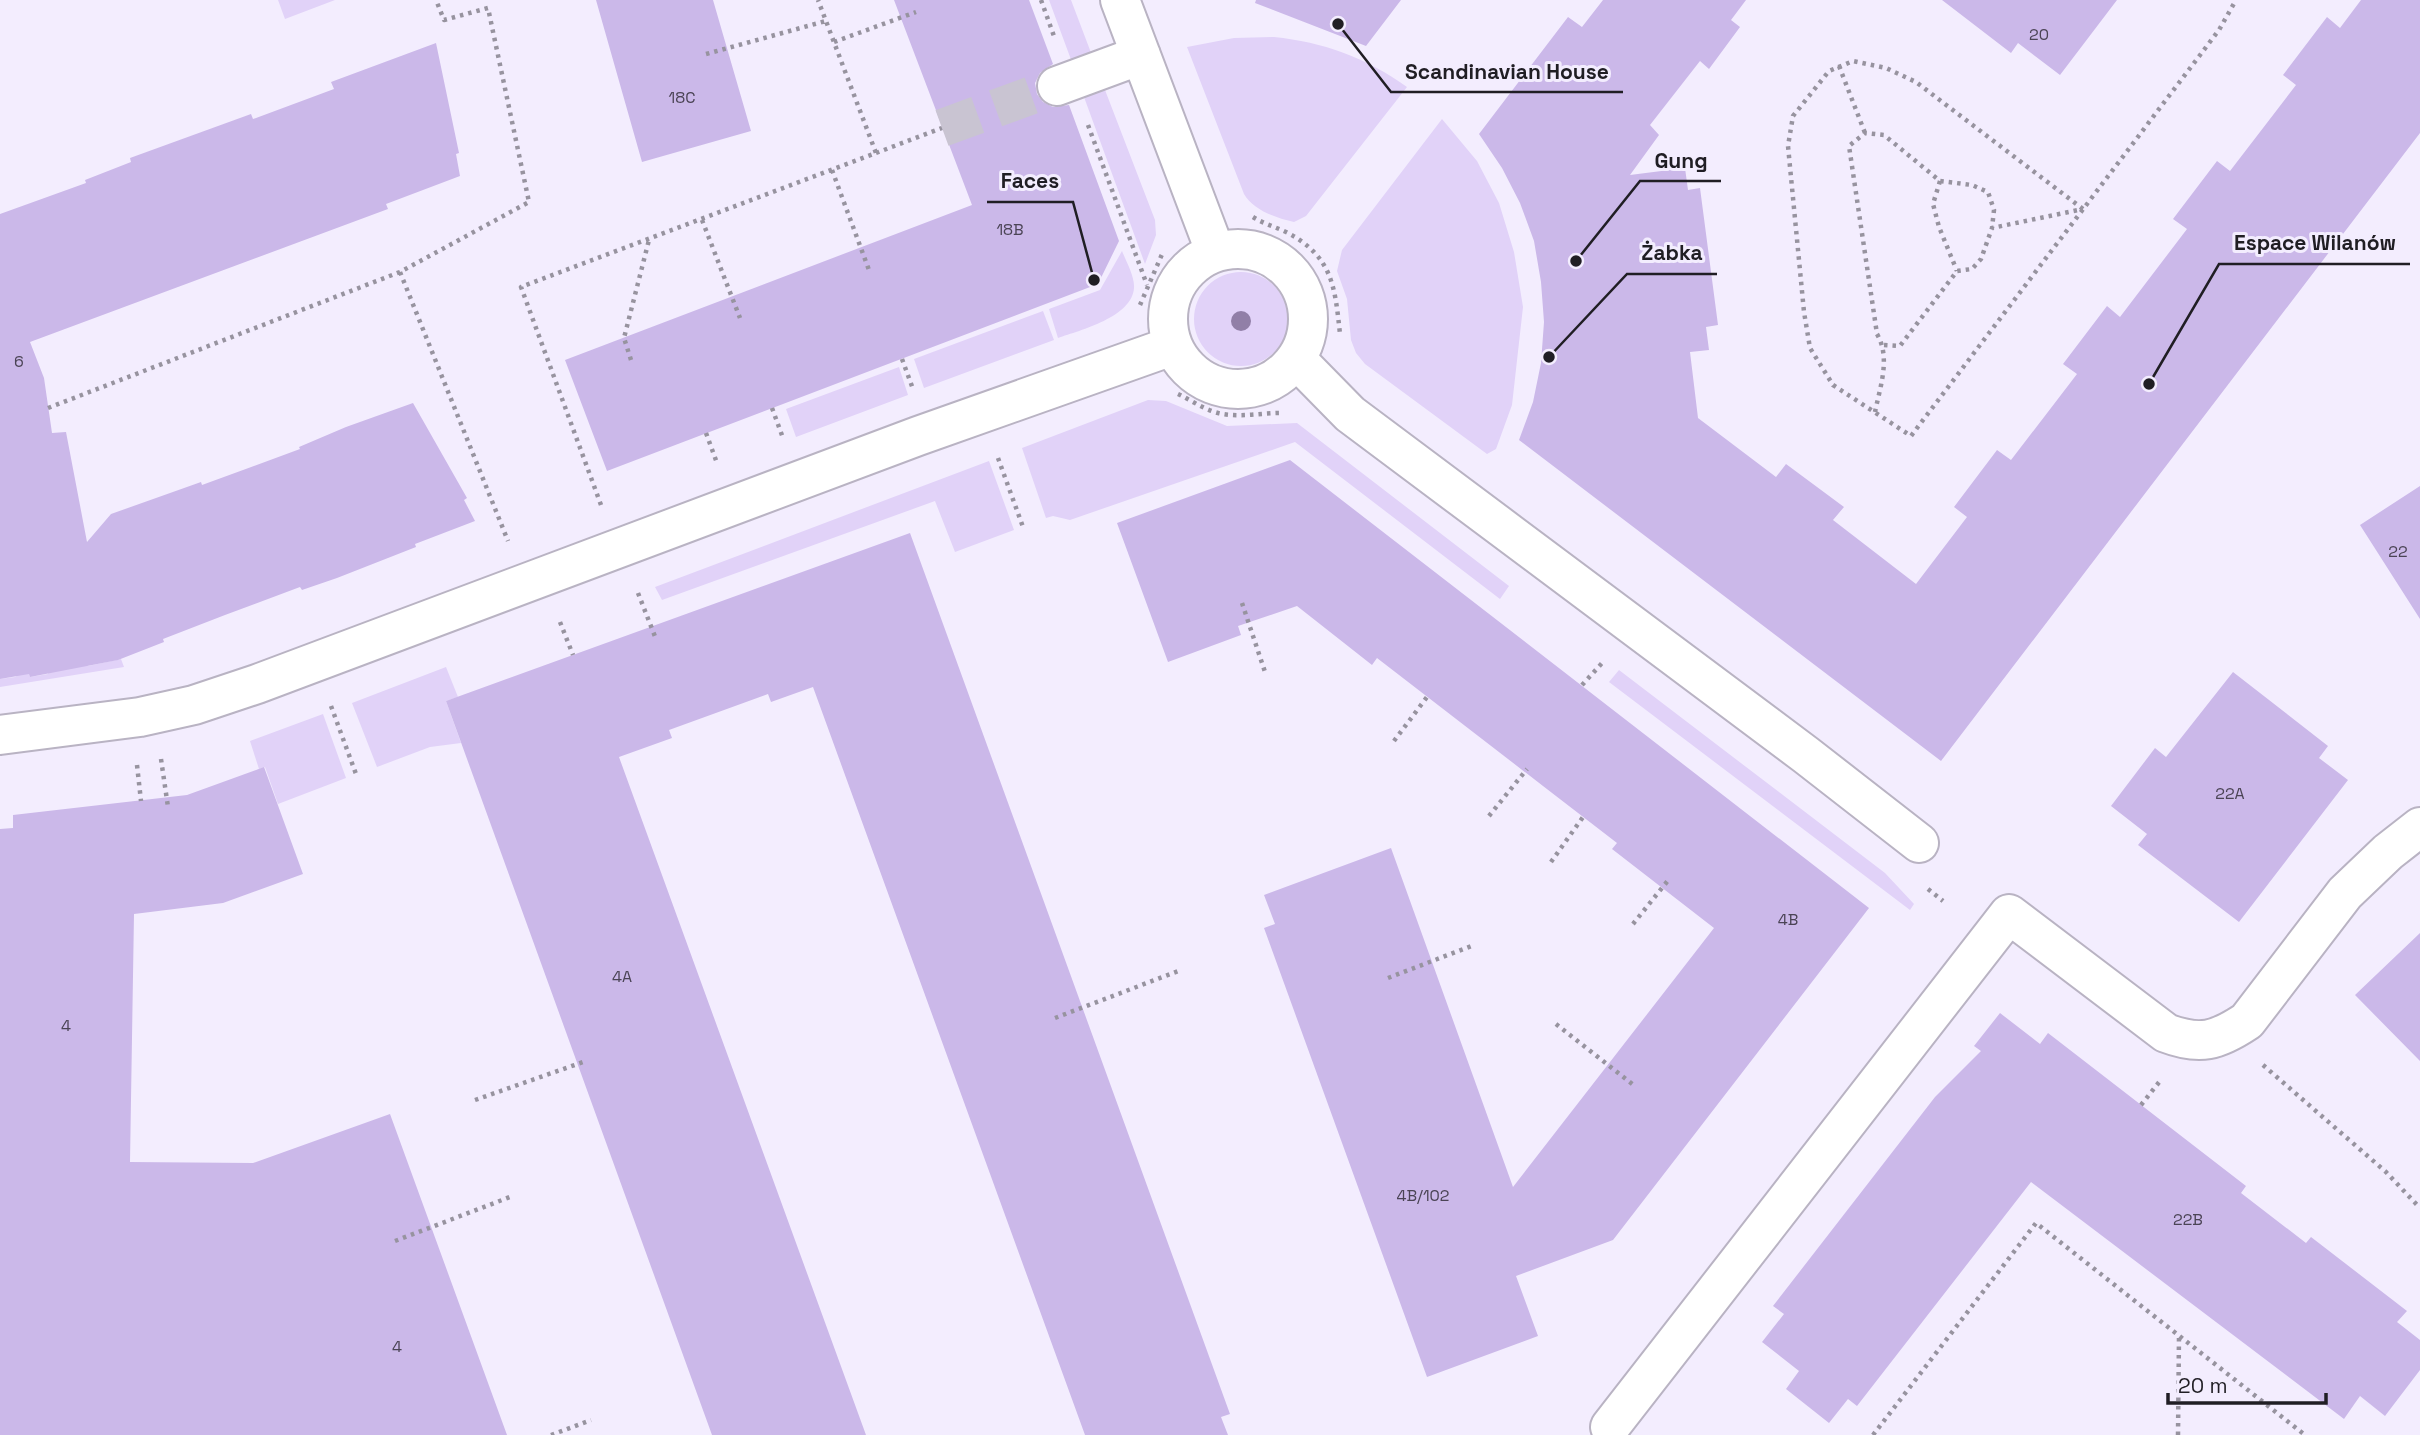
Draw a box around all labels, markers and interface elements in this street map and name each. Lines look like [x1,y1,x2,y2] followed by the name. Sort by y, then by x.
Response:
[2029,24,2049,45] house number: 20
[1391,50,1623,92] callout: Scandinavian House
[1405,58,1609,85] text: Scandinavian House
[669,87,695,108] house number: 18C
[1640,139,1721,181] callout: Gung
[1654,147,1708,174] text: Gung
[987,160,1073,202] callout: Faces
[1001,167,1059,194] text: Faces
[996,219,1024,240] house number: 18B
[2219,222,2410,264] callout: Espace Wilanów
[2234,229,2396,256] text: Espace Wilanów
[1627,232,1717,274] callout: Żabka
[1641,239,1703,266] text: Żabka
[14,351,24,372] house number: 6
[2388,541,2408,562] house number: 22
[2215,783,2245,804] house number: 22A
[1778,909,1798,930] house number: 4B
[612,966,632,987] house number: 4A
[61,1015,71,1036] house number: 4
[1397,1185,1449,1206] house number: 4B/102
[2173,1209,2203,1230] house number: 22B
[392,1336,402,1357] house number: 4
[2168,1362,2326,1406] scale bar
[2178,1372,2228,1399] text: 20 m

